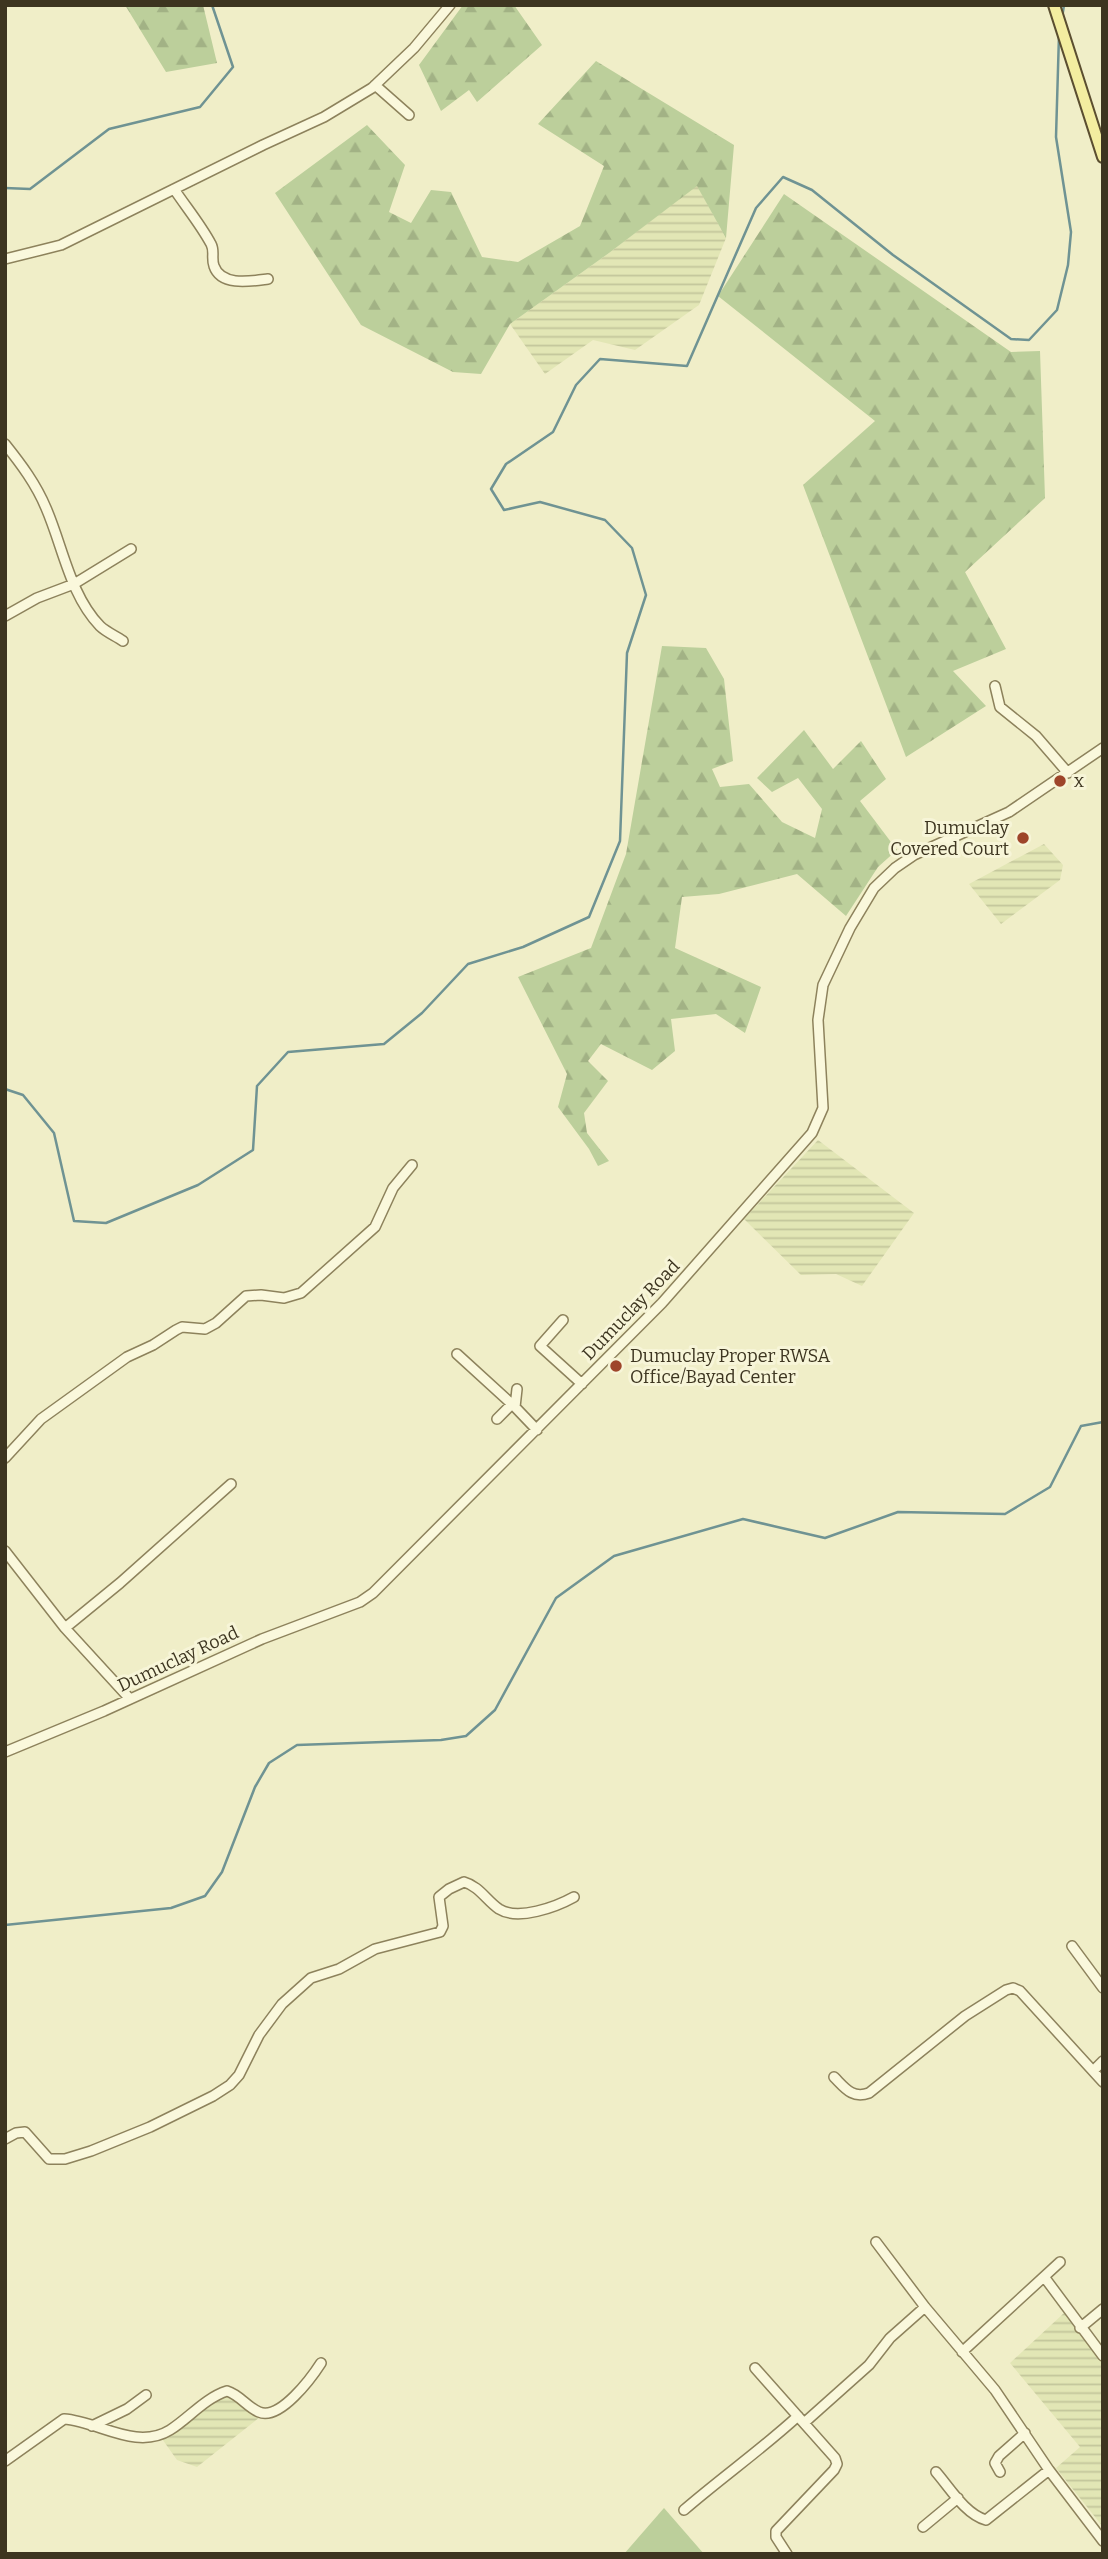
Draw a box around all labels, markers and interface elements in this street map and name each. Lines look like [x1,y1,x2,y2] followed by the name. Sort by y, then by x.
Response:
[1074,770,1084,792] place label: x
[1052,773,1068,789] marker: x
[890,817,1009,860] place label: Dumuclay Covered Court
[1015,830,1031,846] marker: Dumuclay Covered Court
[578,1255,685,1365] street label: Dumuclay Road
[630,1345,831,1388] place label: Dumuclay Proper RWSA Office/Bayad Center
[608,1358,624,1374] marker: Dumuclay Proper RWSA Office/Bayad Center
[114,1621,242,1697] street label: Dumuclay Road

